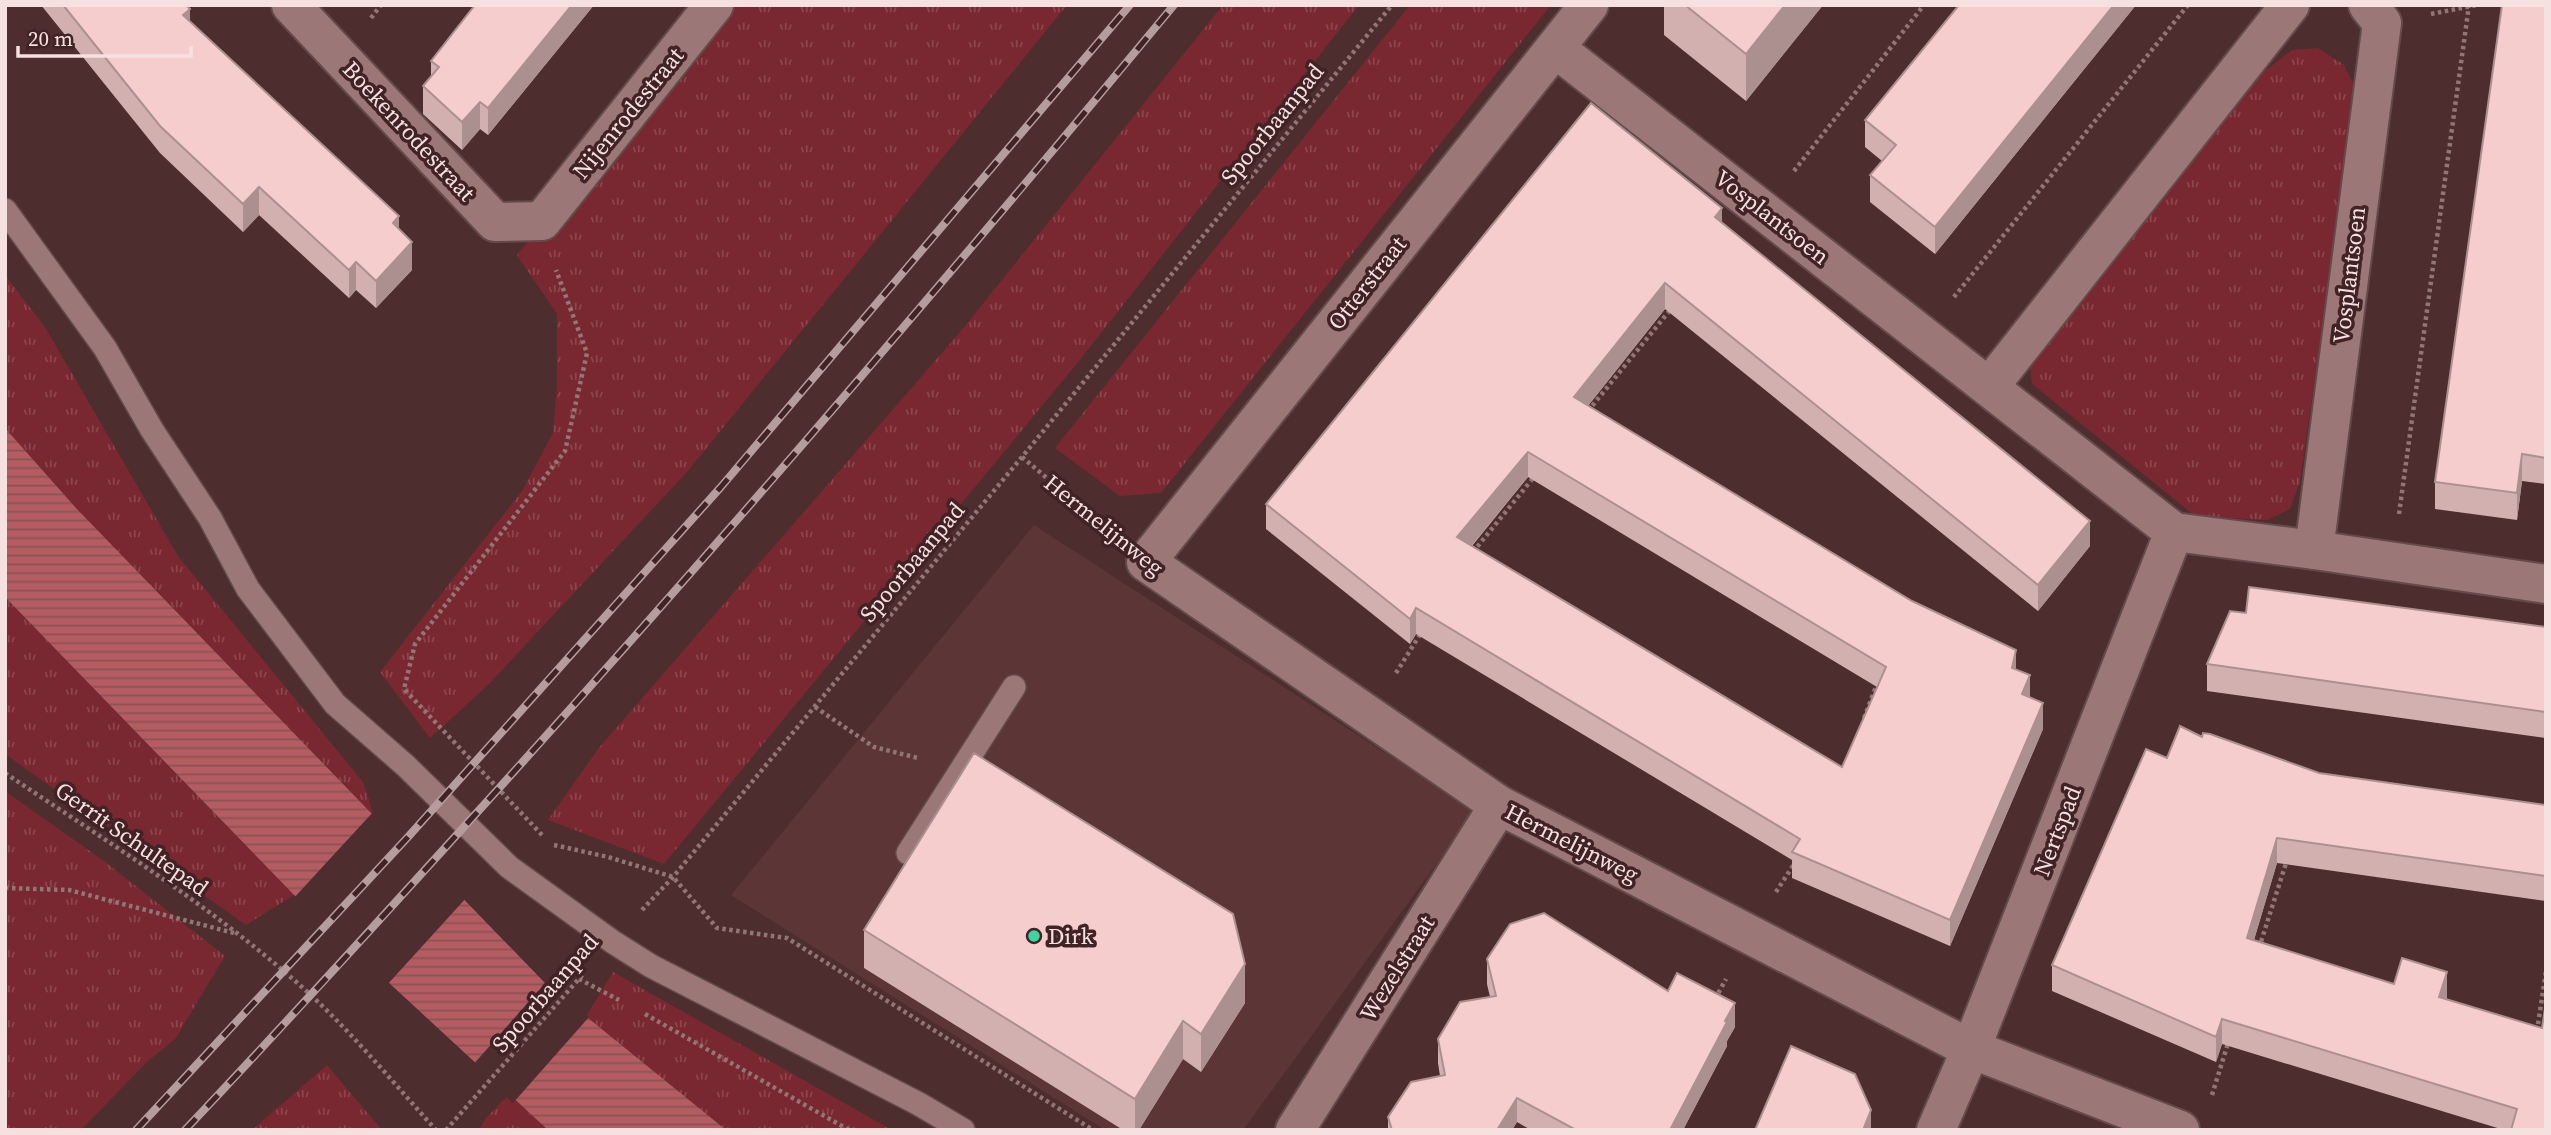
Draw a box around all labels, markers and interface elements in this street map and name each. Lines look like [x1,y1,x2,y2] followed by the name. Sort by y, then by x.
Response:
[18,14,191,58] scale bar
[28,24,73,53] text: 20 m
[565,40,691,185] street label: Nijenrodestraat
[336,54,483,209] street label: Boekenrodestraat
[1213,56,1331,192] street label: Spoorbaanpad
[1708,162,1836,272] street label: Vosplantsoen
[2325,205,2373,345] street label: Vosplantsoen
[1320,229,1414,336] street label: Otterstraat
[1037,467,1171,583] street label: Hermelijnweg
[852,495,972,629] street label: Spoorbaanpad
[49,774,215,904] street label: Gerrit Schultepad
[2025,781,2089,881] street label: Nertspad
[1500,796,1644,890] street label: Hermelijnweg
[1352,909,1442,1027] street label: Wezelstraat
[1048,920,1094,952] place label: Dirk
[484,927,606,1059] street label: Spoorbaanpad
[1026,928,1042,944] marker: Dirk

